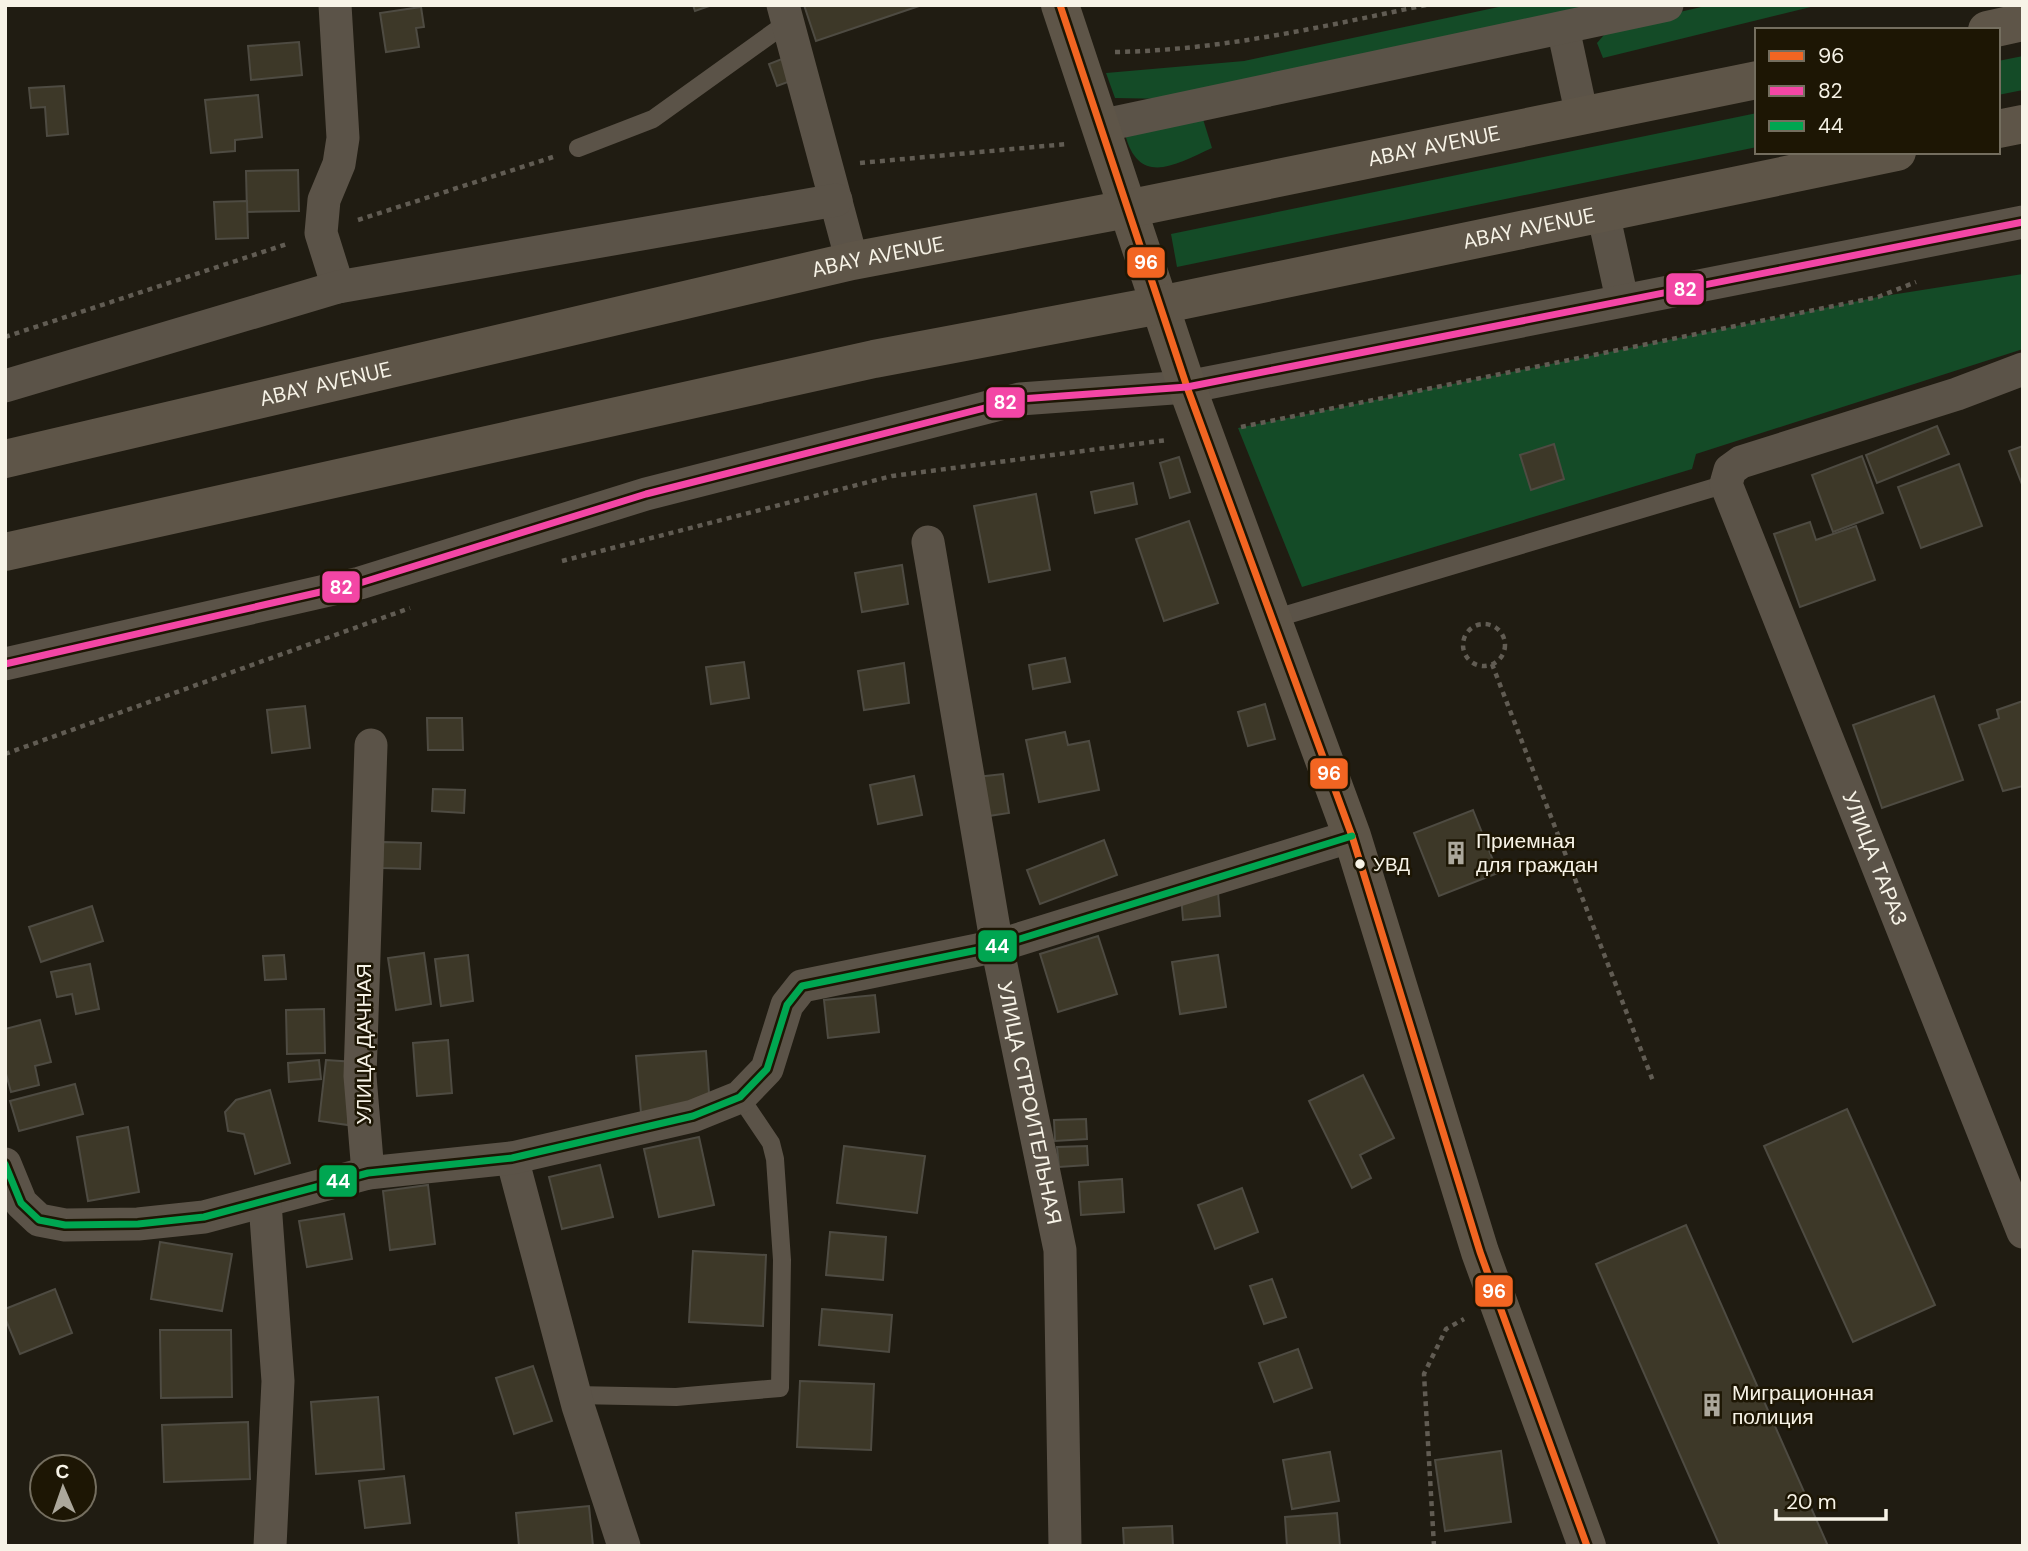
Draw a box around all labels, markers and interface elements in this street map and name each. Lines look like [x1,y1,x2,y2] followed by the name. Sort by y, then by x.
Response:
[1755,28,2000,154] legend
[1818,42,1844,70] text: 96
[1818,77,1843,105] text: 82
[1818,112,1844,140] text: 44
[1365,119,1503,173] street label: ABAY AVENUE
[1460,201,1598,256] street label: ABAY AVENUE
[809,230,946,284] street label: ABAY AVENUE
[1126,246,1166,279] line badge: 96
[1134,250,1158,275] text: 96
[1665,272,1705,306] line badge: 82
[1674,277,1696,302] text: 82
[257,355,394,413] street label: ABAY AVENUE
[985,386,1026,419] line badge: 82
[994,390,1016,415] text: 82
[321,570,361,604] line badge: 82
[330,575,352,600] text: 82
[1309,757,1349,790] line badge: 96
[1317,761,1341,786] text: 96
[1835,787,1914,929] street label: УЛИЦА ТАРАЗ
[1476,827,1598,879] place label: Приемная для граждан
[1442,839,1470,867] building icon: Приемная для граждан
[1373,852,1410,877] place label: УВД
[1353,857,1367,871] marker: УВД
[977,929,1018,963] line badge: 44
[985,934,1009,959] text: 44
[350,963,378,1125] street label: УЛИЦА ДАЧНАЯ
[991,979,1068,1227] street label: УЛИЦА СТРОИТЕЛЬНАЯ
[318,1164,358,1198] line badge: 44
[326,1169,350,1194] text: 44
[1474,1274,1514,1308] line badge: 96
[1482,1279,1506,1304] text: 96
[1732,1379,1874,1431] place label: Миграционная полиция
[1698,1391,1726,1419] building icon: Миграционная полиция
[28,1453,98,1523] north arrow
[55,1459,70,1484] text: С
[1776,1478,1886,1522] scale bar
[1786,1488,1837,1516] text: 20 m

